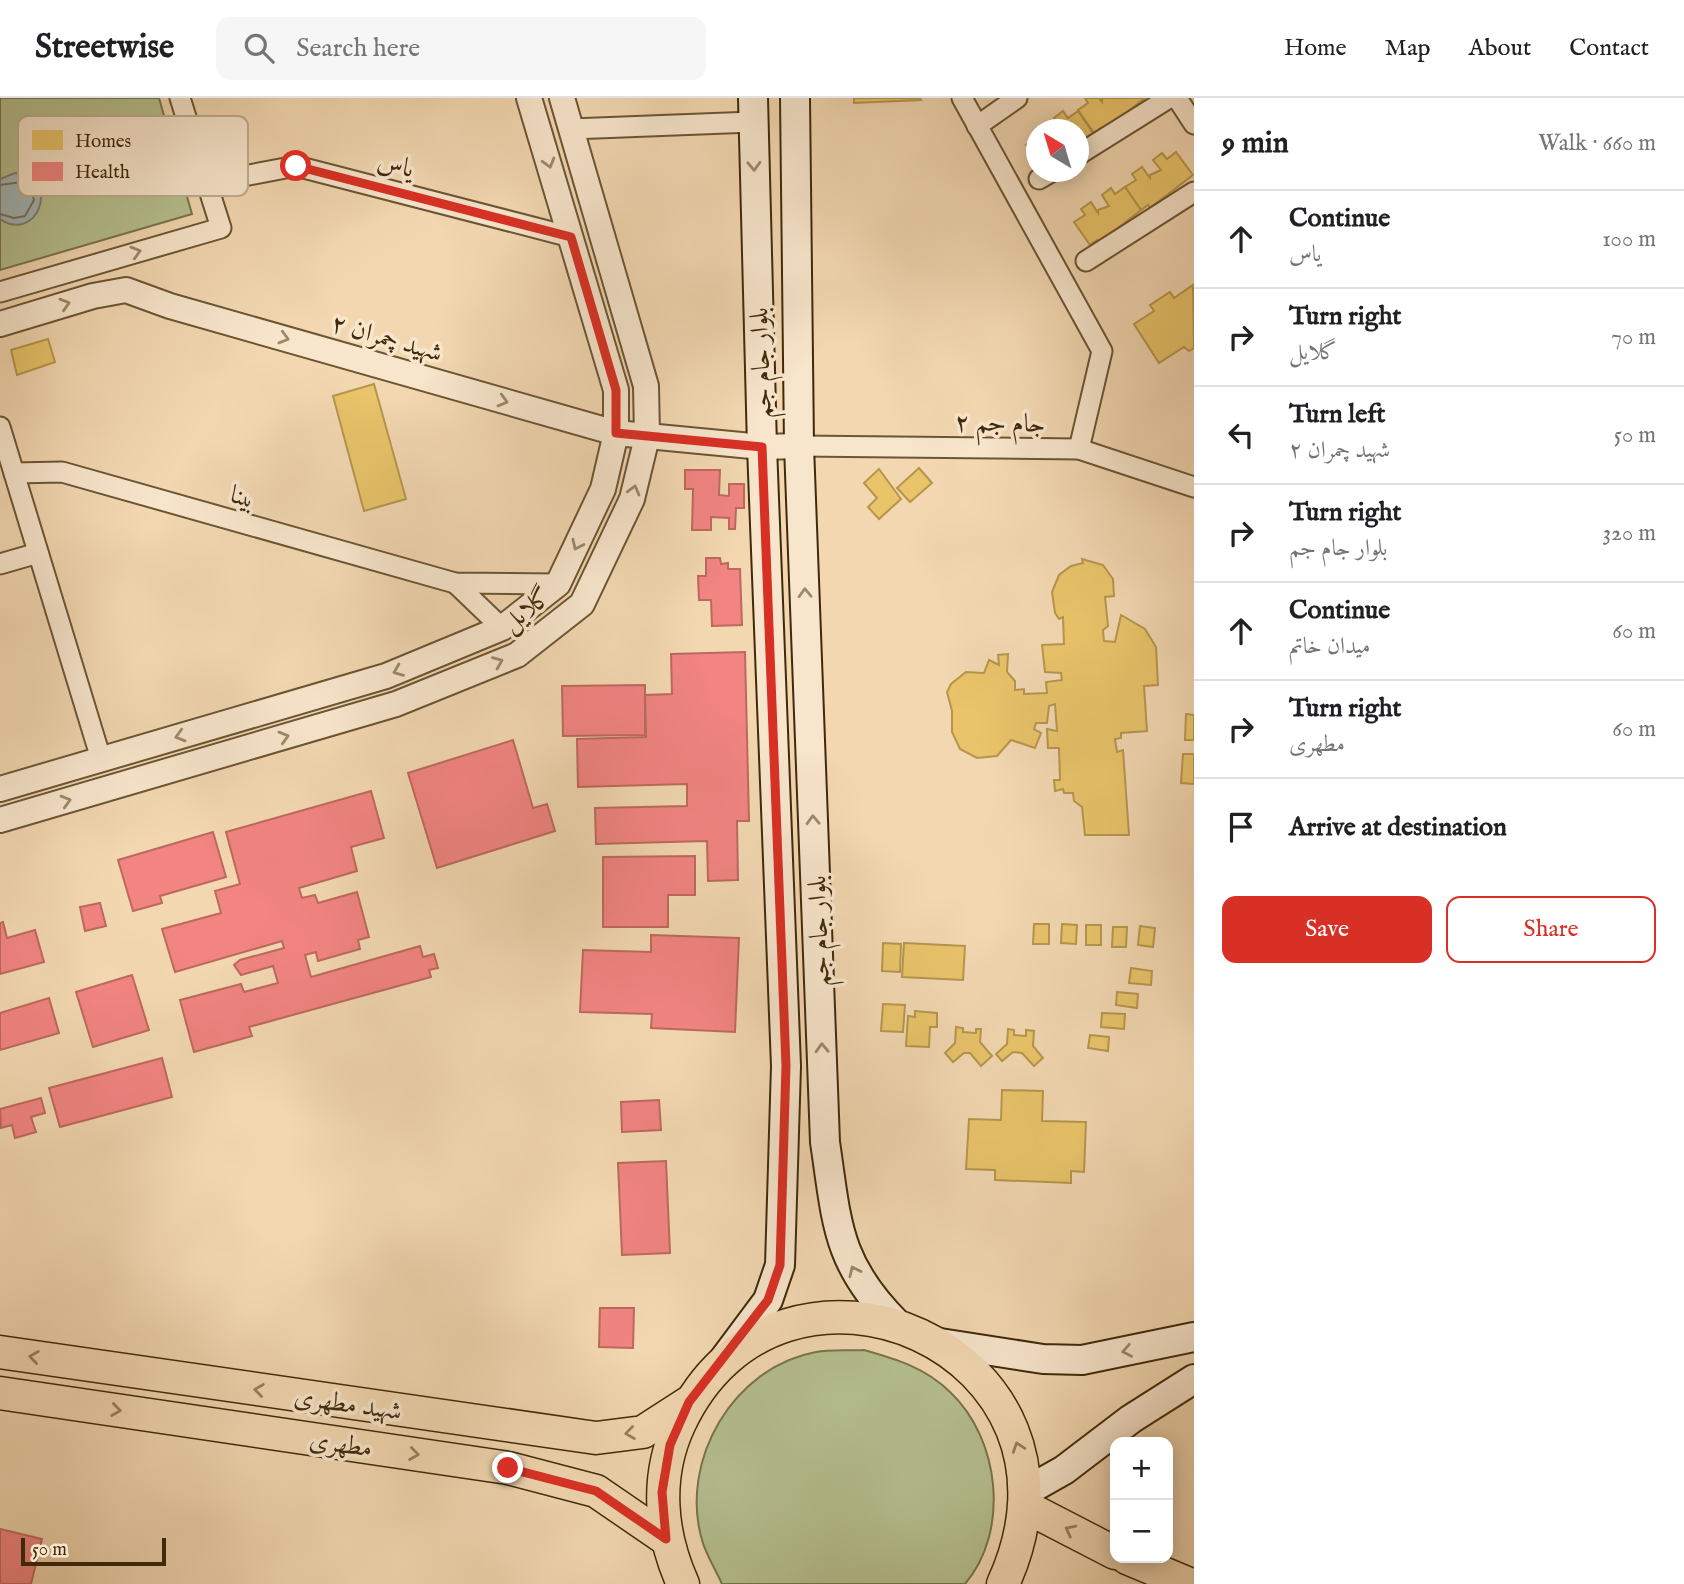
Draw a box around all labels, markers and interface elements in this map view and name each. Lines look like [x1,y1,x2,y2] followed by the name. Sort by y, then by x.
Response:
[216,17,706,80] search box
[35,27,174,69] text: Streetwise
[240,29,278,67] icon: search
[296,32,420,65] text: Search here
[1284,33,1347,64] text: Home
[1385,33,1431,64] text: Map
[1469,33,1531,64] text: About
[1569,33,1649,64] text: Contact
[18,116,248,196] legend
[1026,119,1089,182] north arrow
[1222,125,1289,163] text: 9 min
[1538,129,1656,158] text: Walk · 660 m
[75,130,131,154] text: Homes
[374,145,419,186] street label: یاس
[280,150,311,181] route start
[541,157,556,169] one-way arrow
[75,161,130,185] text: Health
[746,161,762,172] one-way arrow
[1289,202,1390,235] text: Continue
[1222,220,1260,258] icon: ahead
[1602,225,1656,254] text: 100 m
[1289,240,1321,269] text: یاس
[130,246,142,261] one-way arrow
[59,298,71,313] one-way arrow
[1289,300,1402,333] text: Turn right
[327,307,446,370] street label: شهید چمران ۲
[743,307,787,419] street label: بلوار جام جم
[1222,318,1260,356] icon: right
[1611,323,1656,352] text: 70 m
[278,330,290,345] one-way arrow
[1289,338,1337,367] text: گلایل
[496,393,508,407] one-way arrow
[1289,398,1386,431] text: Turn left
[954,406,1046,448] street label: جام جم ۲
[1222,416,1260,454] icon: left
[1614,421,1656,450] text: 50 m
[1289,436,1390,465] text: شهید چمران ۲
[226,478,259,517] street label: بینا
[625,485,640,497] one-way arrow
[1289,496,1402,529] text: Turn right
[1222,514,1260,552] icon: right
[1603,519,1656,548] text: 320 m
[1289,534,1387,563] text: بلوار جام جم
[571,538,585,550] one-way arrow
[495,581,558,640] street label: گلایل
[797,587,812,598] one-way arrow
[1289,594,1390,627] text: Continue
[1222,612,1260,650] icon: ahead
[1612,617,1656,646] text: 60 m
[1289,632,1370,661] text: میدان خاتم
[492,657,504,671] one-way arrow
[392,663,405,677] one-way arrow
[1289,692,1402,725] text: Turn right
[1222,710,1260,748] icon: right
[1612,715,1656,744] text: 60 m
[174,728,186,743] one-way arrow
[1289,730,1345,759] text: مطهری
[278,731,290,746] one-way arrow
[59,794,71,809] one-way arrow
[1222,808,1260,846] icon: arrive
[1289,811,1507,844] text: Arrive at destination
[806,815,821,826] one-way arrow
[801,875,845,987] street label: بلوار جام جم
[1222,896,1432,963] button: Save
[1446,896,1656,963] button: Share
[815,1042,830,1053] one-way arrow
[849,1266,863,1278] one-way arrow
[1121,1343,1133,1358] one-way arrow
[28,1350,40,1365] one-way arrow
[292,1381,404,1428] street label: شهید مطهری
[253,1383,265,1398] one-way arrow
[110,1402,122,1417] one-way arrow
[307,1424,374,1465] street label: مطهری
[624,1426,636,1441] one-way arrow
[1110,1437,1173,1563] map controls
[1110,1437,1173,1500] button: +
[1012,1442,1026,1454] one-way arrow
[408,1446,420,1461] one-way arrow
[492,1452,523,1483] route end
[1110,1500,1173,1563] button: −
[1065,1524,1078,1538] one-way arrow
[21,1535,166,1567] scale bar
[32,1538,67,1562] text: 50 m

